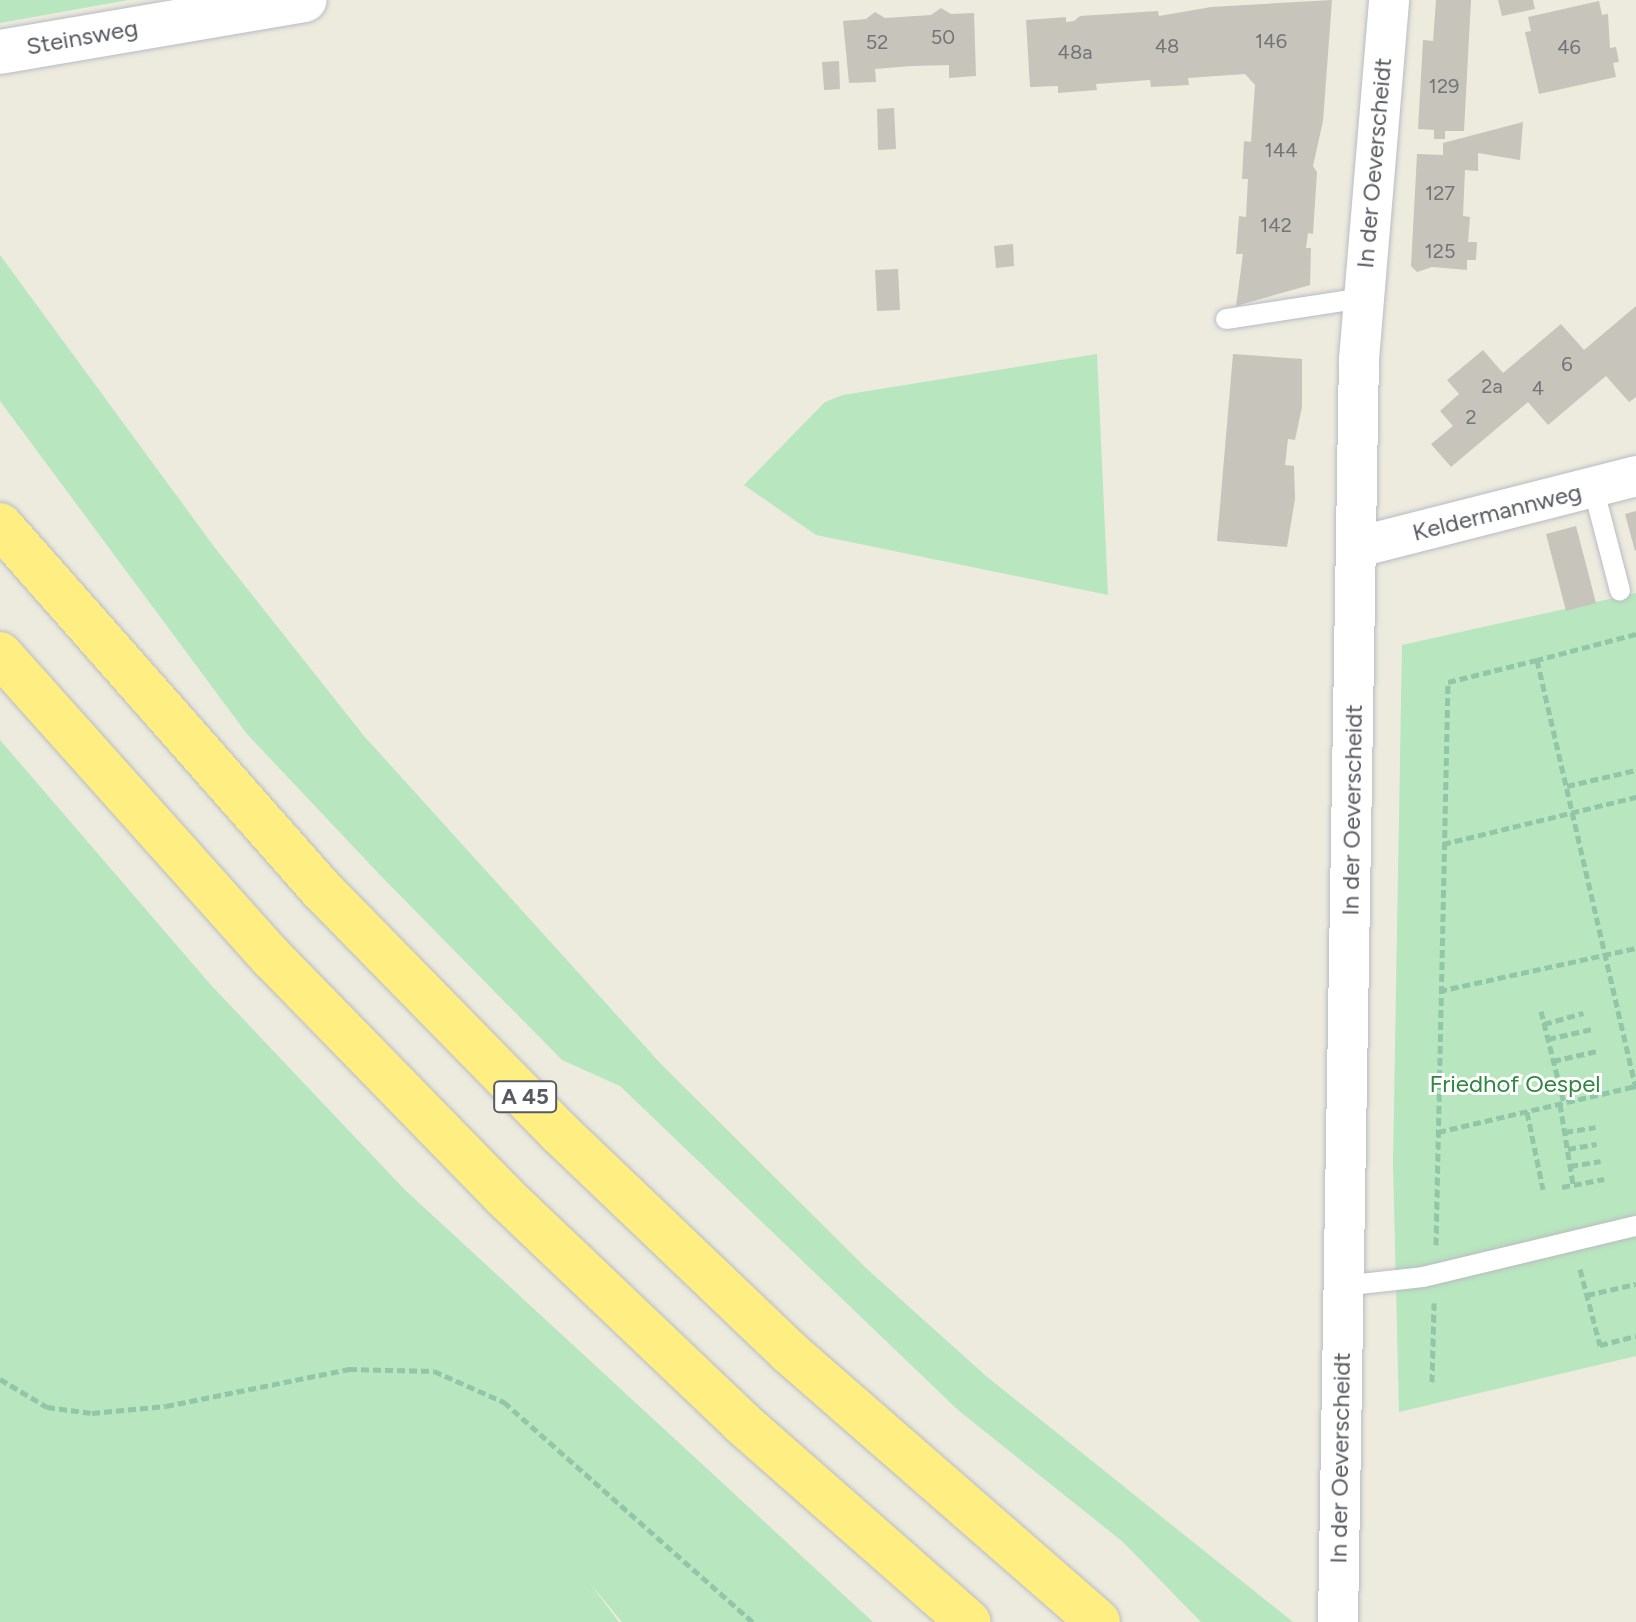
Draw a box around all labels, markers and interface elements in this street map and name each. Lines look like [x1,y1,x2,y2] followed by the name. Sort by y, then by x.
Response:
[24,13,140,61] street label: Steinsweg
[931,25,955,49] house number: 50
[1255,29,1287,53] house number: 146
[866,30,888,54] house number: 52
[1155,34,1179,58] house number: 48
[1557,35,1581,59] house number: 46
[1058,40,1092,64] house number: 48a
[1350,57,1398,269] street label: In der Oeverscheidt
[1429,74,1459,98] house number: 129
[1264,138,1298,162] house number: 144
[1425,181,1455,205] house number: 127
[1260,213,1292,237] house number: 142
[1425,239,1455,263] house number: 125
[1561,352,1573,376] house number: 6
[1481,374,1503,398] house number: 2a
[1532,376,1544,400] house number: 4
[1465,405,1477,429] house number: 2
[1410,477,1584,547] street label: Keldermannweg
[1336,704,1368,916] street label: In der Oeverscheidt
[1429,1070,1601,1098] park label: Friedhof Oespel
[493,1079,557,1115] road number: A 45
[1324,1352,1356,1564] street label: In der Oeverscheidt

